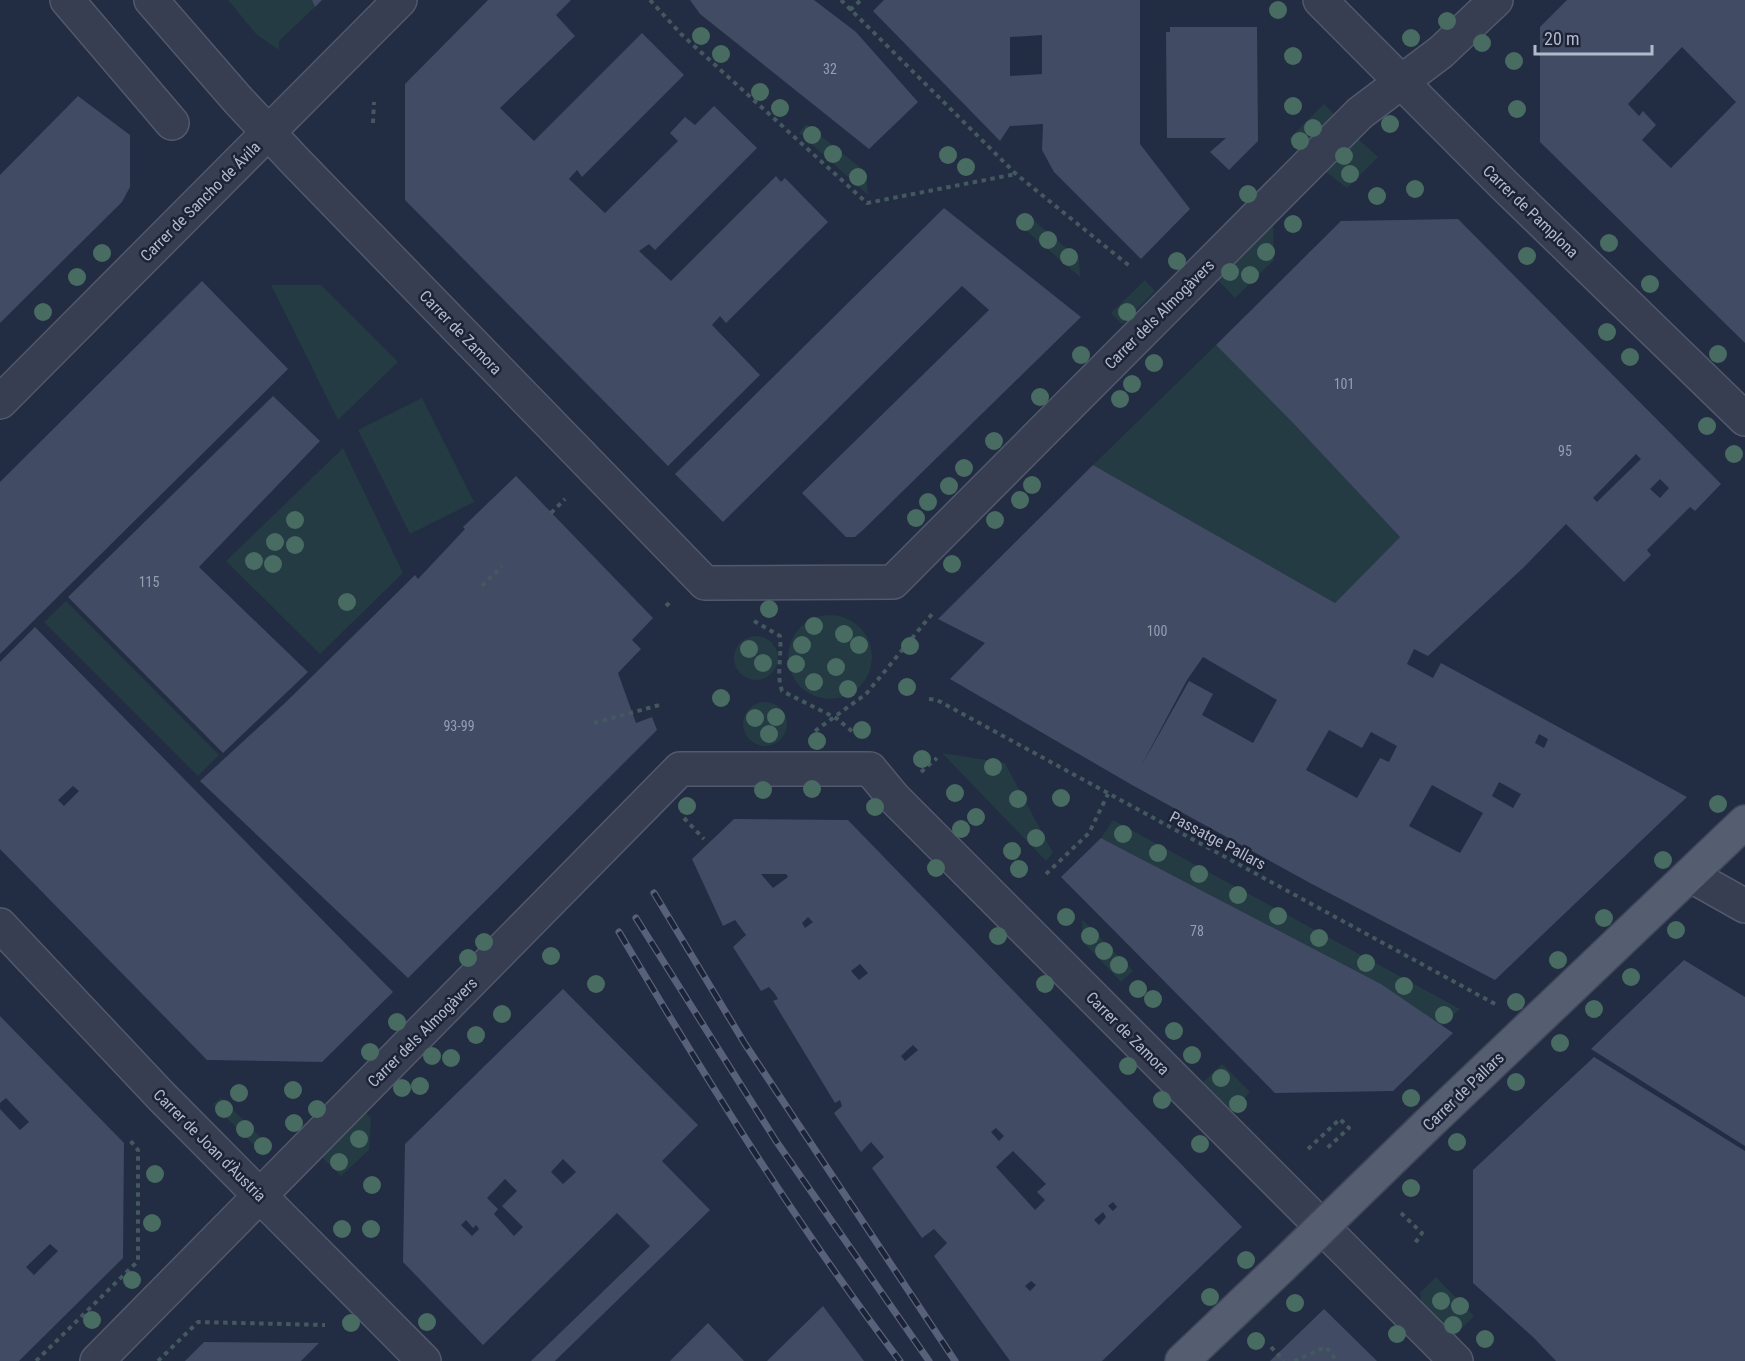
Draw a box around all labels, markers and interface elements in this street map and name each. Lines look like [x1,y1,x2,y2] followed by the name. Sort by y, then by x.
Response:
[1535,18,1652,56] scale bar
[1544,28,1579,49] text: 20 m
[823,61,837,77] house number: 32
[136,137,264,265] street label: Carrer de Sancho de Ávila
[1479,161,1582,262] street label: Carrer de Pamplona
[1101,256,1218,373] street label: Carrer dels Almogàvers
[416,286,506,378] street label: Carrer de Zamora
[1334,376,1354,392] house number: 101
[1558,443,1572,459] house number: 95
[139,574,159,590] house number: 115
[1147,623,1167,639] house number: 100
[443,718,475,734] house number: 93-99
[1166,807,1269,874] street label: Passatge Pallars
[1190,923,1204,939] house number: 78
[364,974,481,1091] street label: Carrer dels Almogàvers
[1082,988,1173,1079] street label: Carrer de Zamora
[1419,1048,1508,1135] street label: Carrer de Pallars
[149,1085,270,1206] street label: Carrer de Joan d'Àustria

